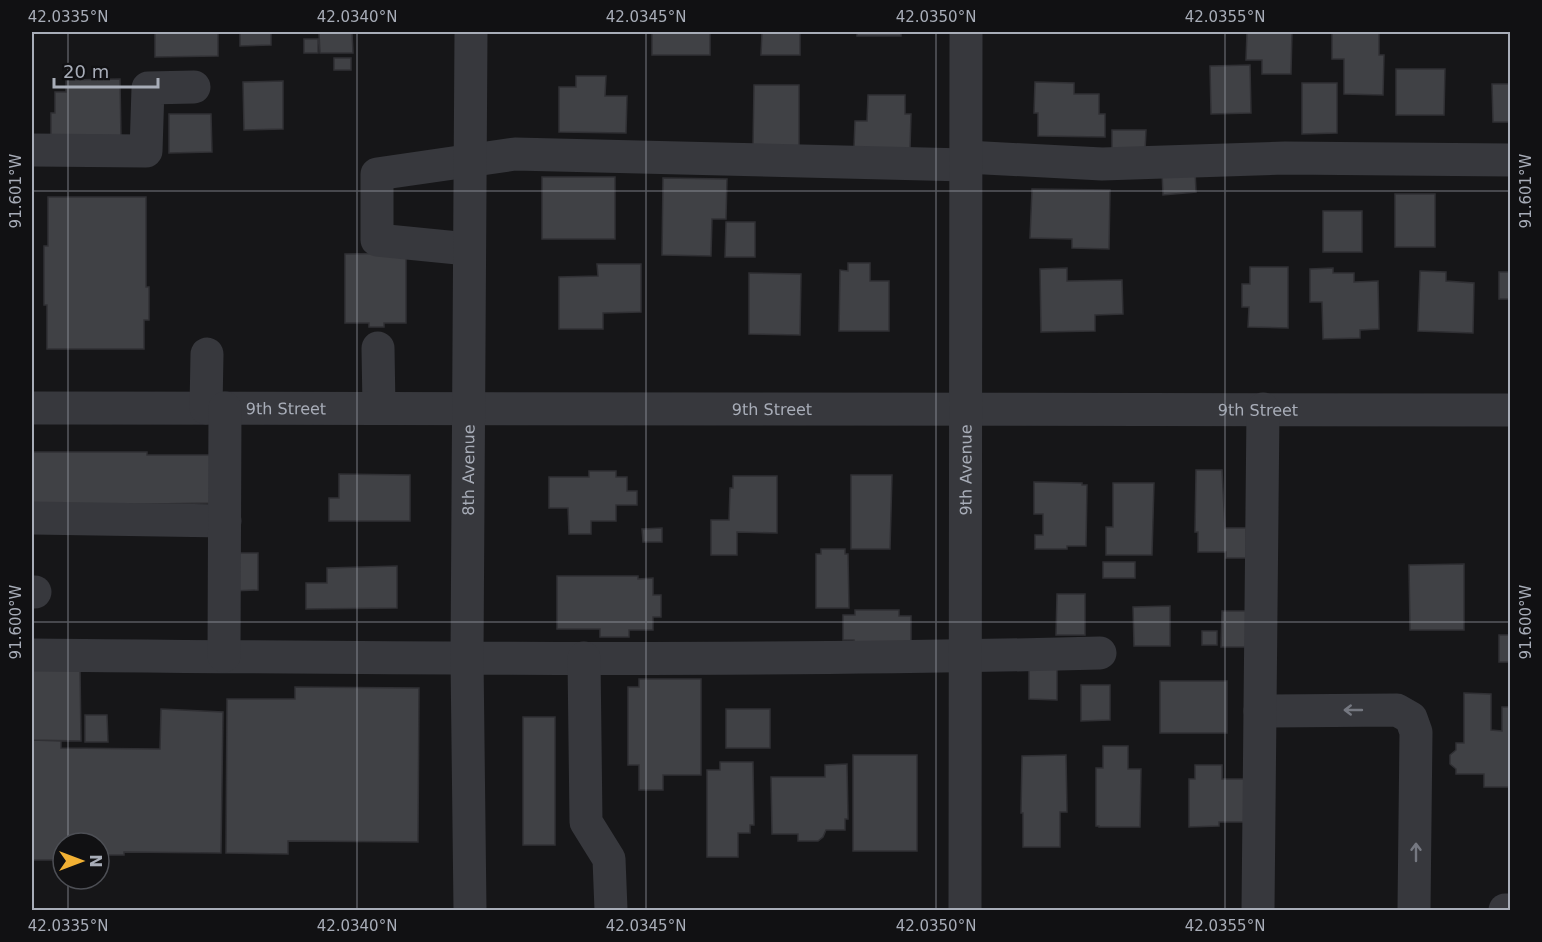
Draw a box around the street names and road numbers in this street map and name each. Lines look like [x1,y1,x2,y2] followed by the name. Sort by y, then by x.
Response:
[246,399,326,418] street label: 9th Street
[732,399,812,419] street label: 9th Street
[1218,400,1298,419] street label: 9th Street
[458,424,478,516] street label: 8th Avenue
[956,424,975,516] street label: 9th Avenue

